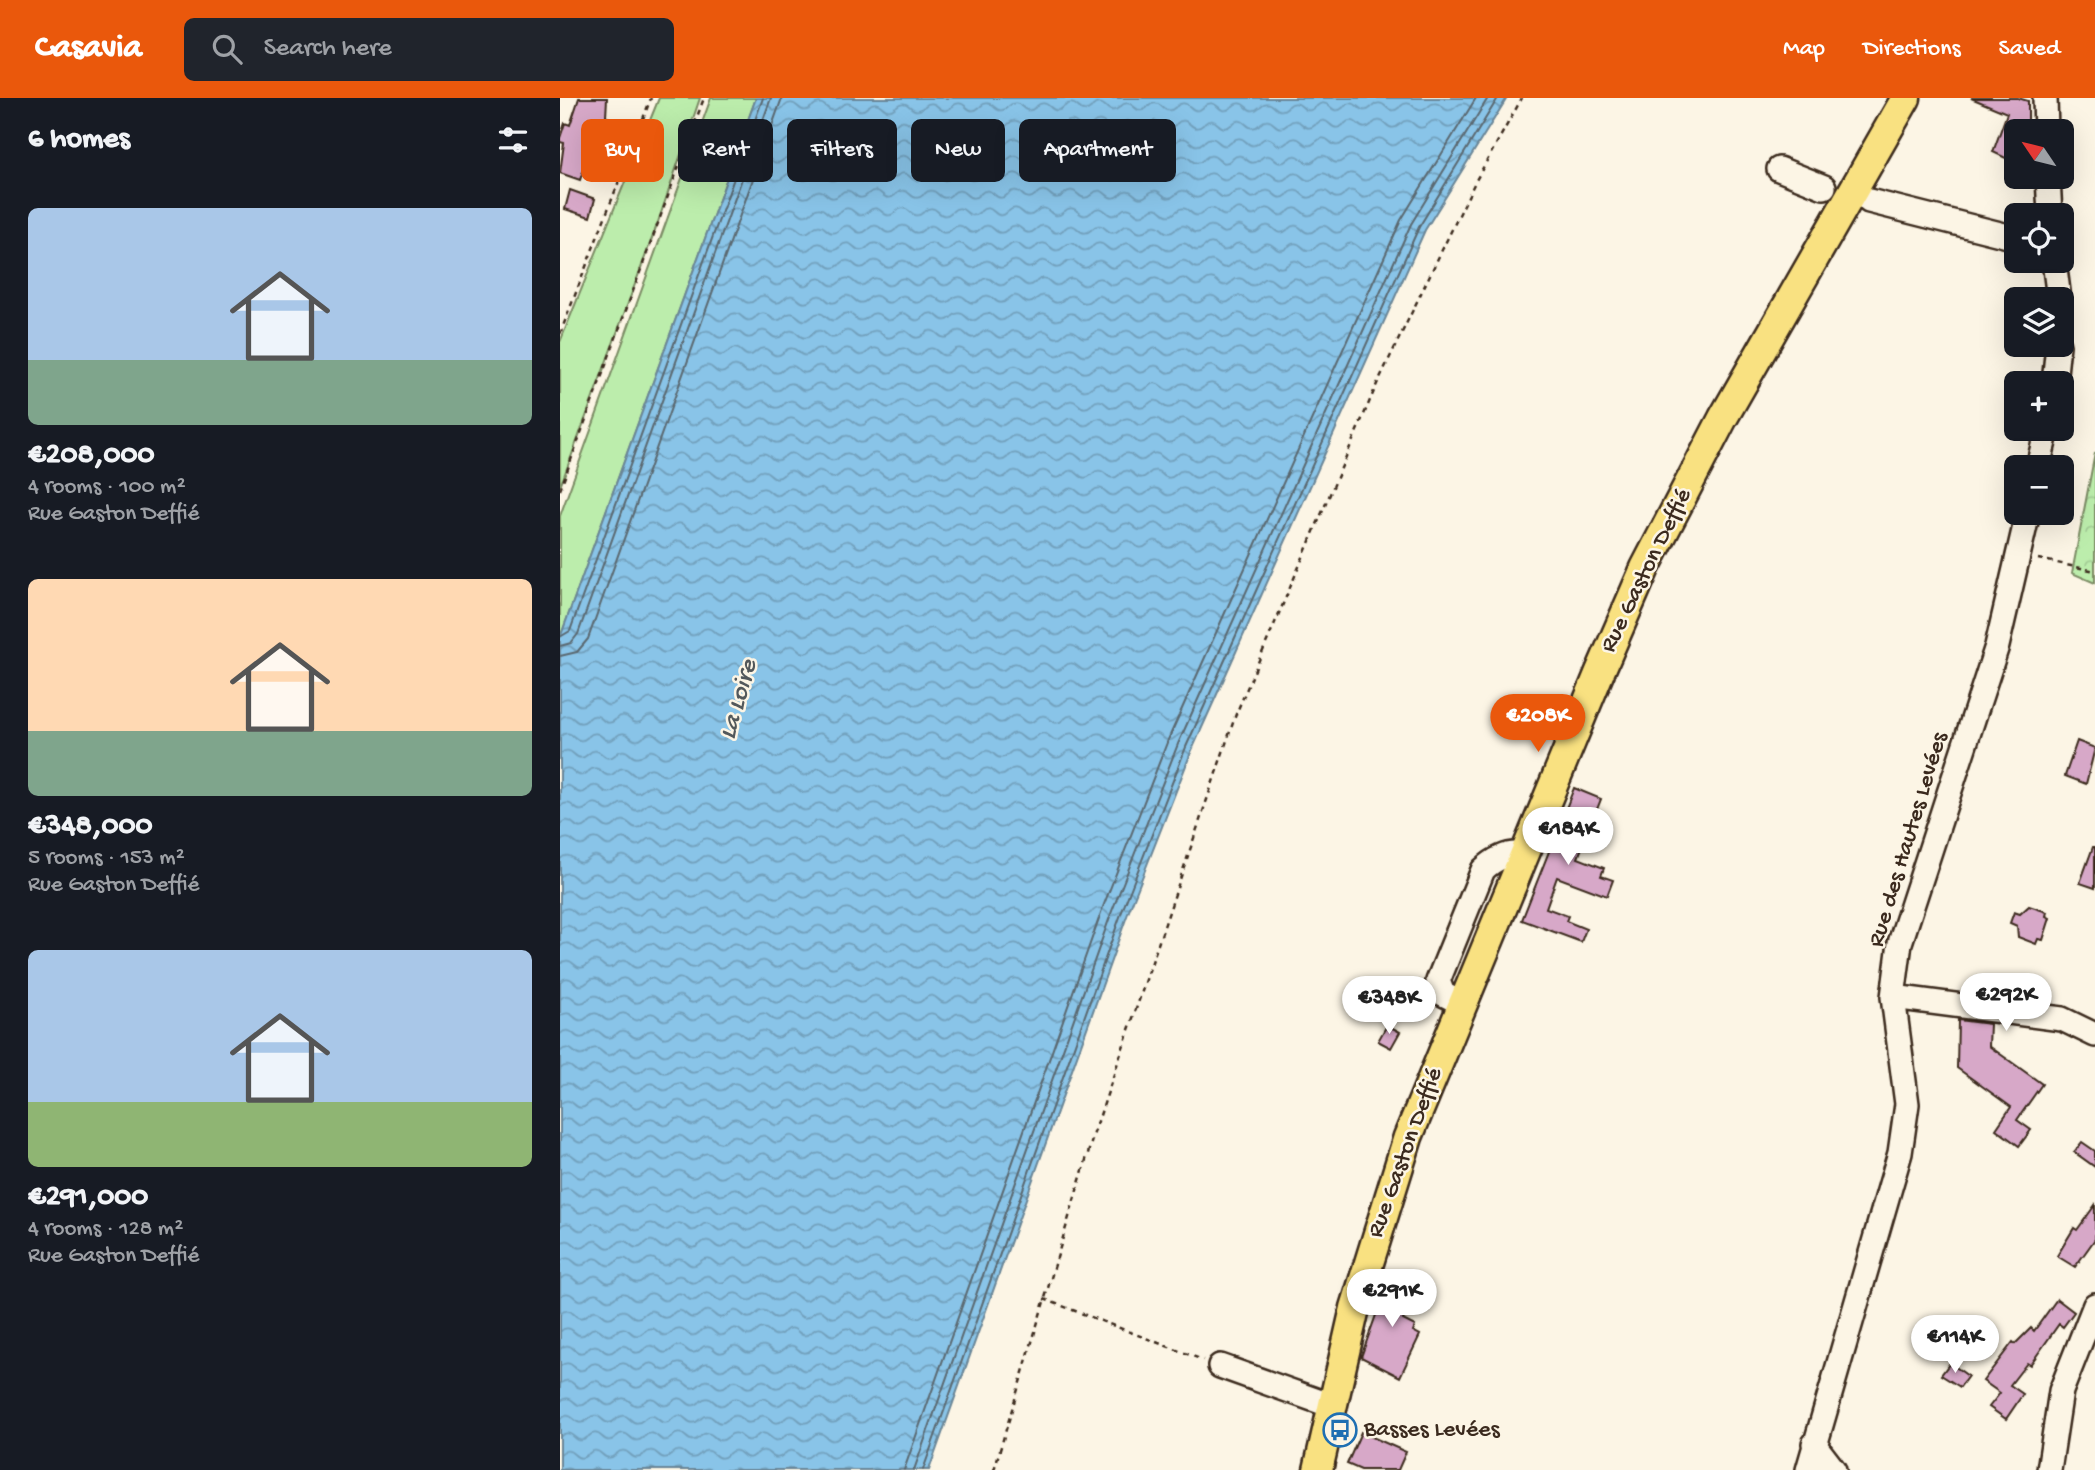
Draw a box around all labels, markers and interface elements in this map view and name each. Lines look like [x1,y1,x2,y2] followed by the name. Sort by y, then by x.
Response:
[184,18,674,81] search box
[35,30,142,68] text: Casavia
[208,30,246,68] icon: search
[264,34,392,65] text: Search here
[1783,35,1825,64] text: Map
[1863,35,1961,64] text: Directions
[1999,35,2060,64] text: Saved
[581,119,664,182] chip: Buy
[678,119,773,182] chip: Rent
[787,119,897,182] chip: Filters
[911,119,1005,182] chip: New
[1019,119,1176,182] chip: Apartment
[2004,119,2074,189] north arrow
[2004,119,2074,525] map controls
[494,121,532,159] icon: filters
[28,123,130,158] text: 6 homes
[2004,203,2074,273] button: locate
[217,253,343,379] icon: home
[2004,287,2074,357] button: layers
[2004,371,2074,441] button: +
[28,439,155,474] text: €208,000
[2004,455,2074,525] button: −
[28,474,186,501] text: 4 rooms · 100 m²
[1595,484,1700,658] street label: Rue Gaston Deffié
[28,501,199,528] text: Rue Gaston Deffié
[217,624,343,750] icon: home
[714,655,767,743] water label: La Loire
[1489,694,1587,754] pin: €208K
[1506,703,1570,730] text: €208K
[1862,728,1956,951] street label: Rue des Hautes Levées
[1519,808,1617,867] pin: €184K
[28,810,153,845] text: €348,000
[1538,816,1598,843] text: €184K
[28,845,185,872] text: 5 rooms · 153 m²
[28,872,199,899] text: Rue Gaston Deffié
[1957,974,2055,1033] pin: €292K
[1340,976,1438,1036] pin: €348K
[1976,982,2036,1009] text: €292K
[1358,985,1420,1012] text: €348K
[217,995,343,1121] icon: home
[1362,1063,1450,1242] street label: Rue Gaston Deffié
[28,1181,148,1216] text: €291,000
[28,1216,183,1243] text: 4 rooms · 128 m²
[28,1243,199,1270] text: Rue Gaston Deffié
[1343,1270,1441,1329] pin: €291K
[1363,1278,1421,1305] text: €291K
[1906,1316,2004,1375] pin: €114K
[1927,1324,1983,1351] text: €114K
[1321,1411,1359,1449] bus stop icon: Basses Levées
[1363,1416,1501,1445] place label: Basses Levées

